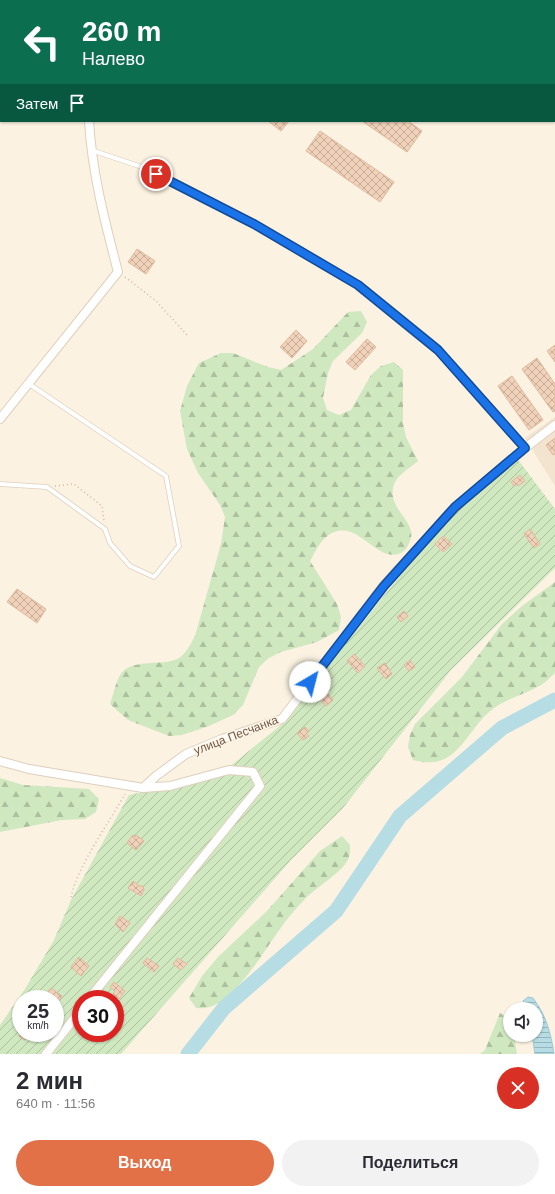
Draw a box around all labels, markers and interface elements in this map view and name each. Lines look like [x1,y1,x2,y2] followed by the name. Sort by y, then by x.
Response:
[16,16,68,68] icon: left
[82,16,161,47] text: 260 m
[82,49,145,69] text: Налево
[66,92,88,114] icon: arrive
[16,95,58,112] text: Затем
[139,157,173,191] pin
[145,163,167,185] icon: arrive
[289,661,331,703] position arrow
[192,712,280,758] street label: улица Песчанка
[72,990,124,1042] speed limit sign: 30
[27,1000,49,1022] text: 25
[503,1002,543,1042] map controls
[503,1002,543,1042] button: sound
[27,1020,49,1031] text: km/h
[16,1067,83,1094] text: 2 мин
[497,1067,539,1109] button: close
[16,1096,95,1111] text: 640 m · 11:56
[16,1140,274,1186] button: Выход
[282,1140,539,1186] button: Поделиться

